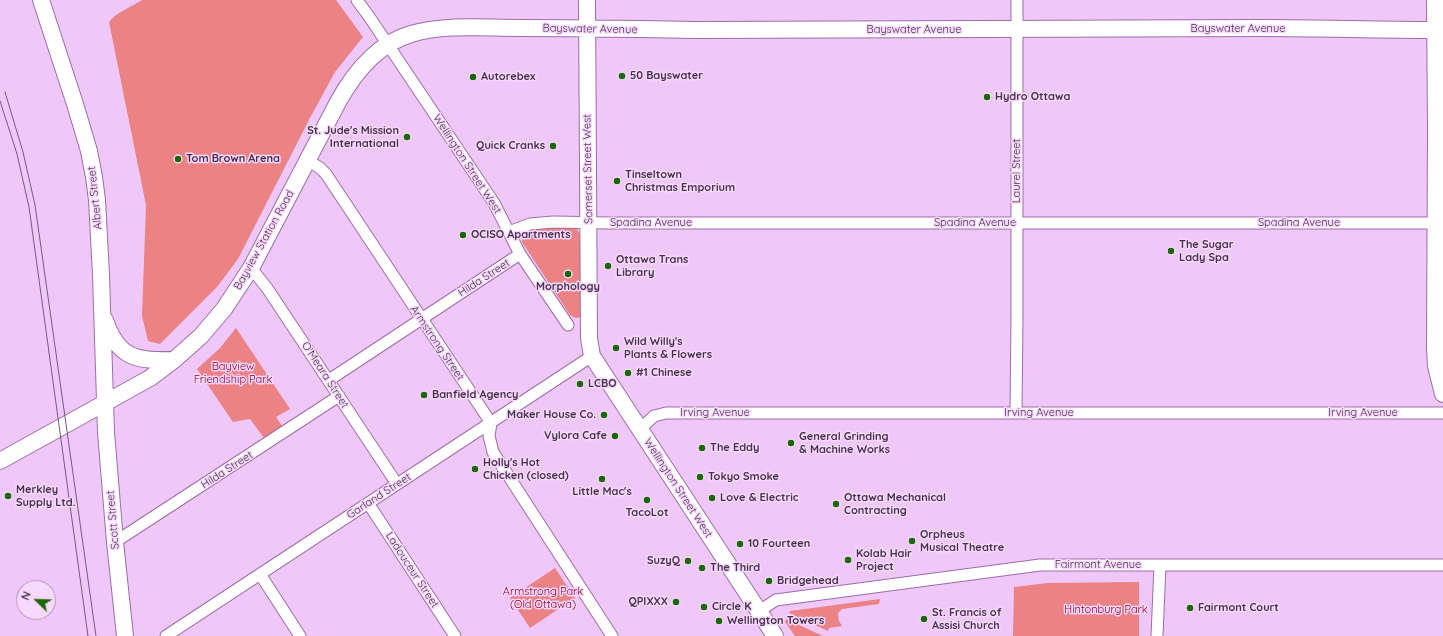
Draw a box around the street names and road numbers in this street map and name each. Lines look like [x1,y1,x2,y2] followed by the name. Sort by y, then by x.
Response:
[542,22,638,36] street label: Bayswater Avenue
[1191,22,1285,36] street label: Bayswater Avenue
[867,23,961,37] street label: Bayswater Avenue
[430,112,504,216] street label: Wellington Street West
[580,114,596,224] street label: Somerset Street West
[1010,139,1024,203] street label: Laurel Street
[85,166,105,230] street label: Albert Street
[231,188,297,292] street label: Bayview Station Road
[610,216,692,230] street label: Spadina Avenue
[934,216,1016,230] street label: Spadina Avenue
[1258,216,1340,230] street label: Spadina Avenue
[456,256,512,300] street label: Hilda Street
[407,303,467,383] street label: Armstrong Street
[299,339,351,411] street label: O'Meara Street
[680,406,750,420] street label: Irving Avenue
[1004,406,1074,420] street label: Irving Avenue
[1328,406,1398,420] street label: Irving Avenue
[641,436,715,540] street label: Wellington Street West
[199,448,255,492] street label: Hilda Street
[344,470,414,522] street label: Garland Street
[104,490,122,550] street label: Scott Street
[383,530,441,610] street label: Ladouceur Street
[1055,558,1141,572] street label: Fairmont Avenue

